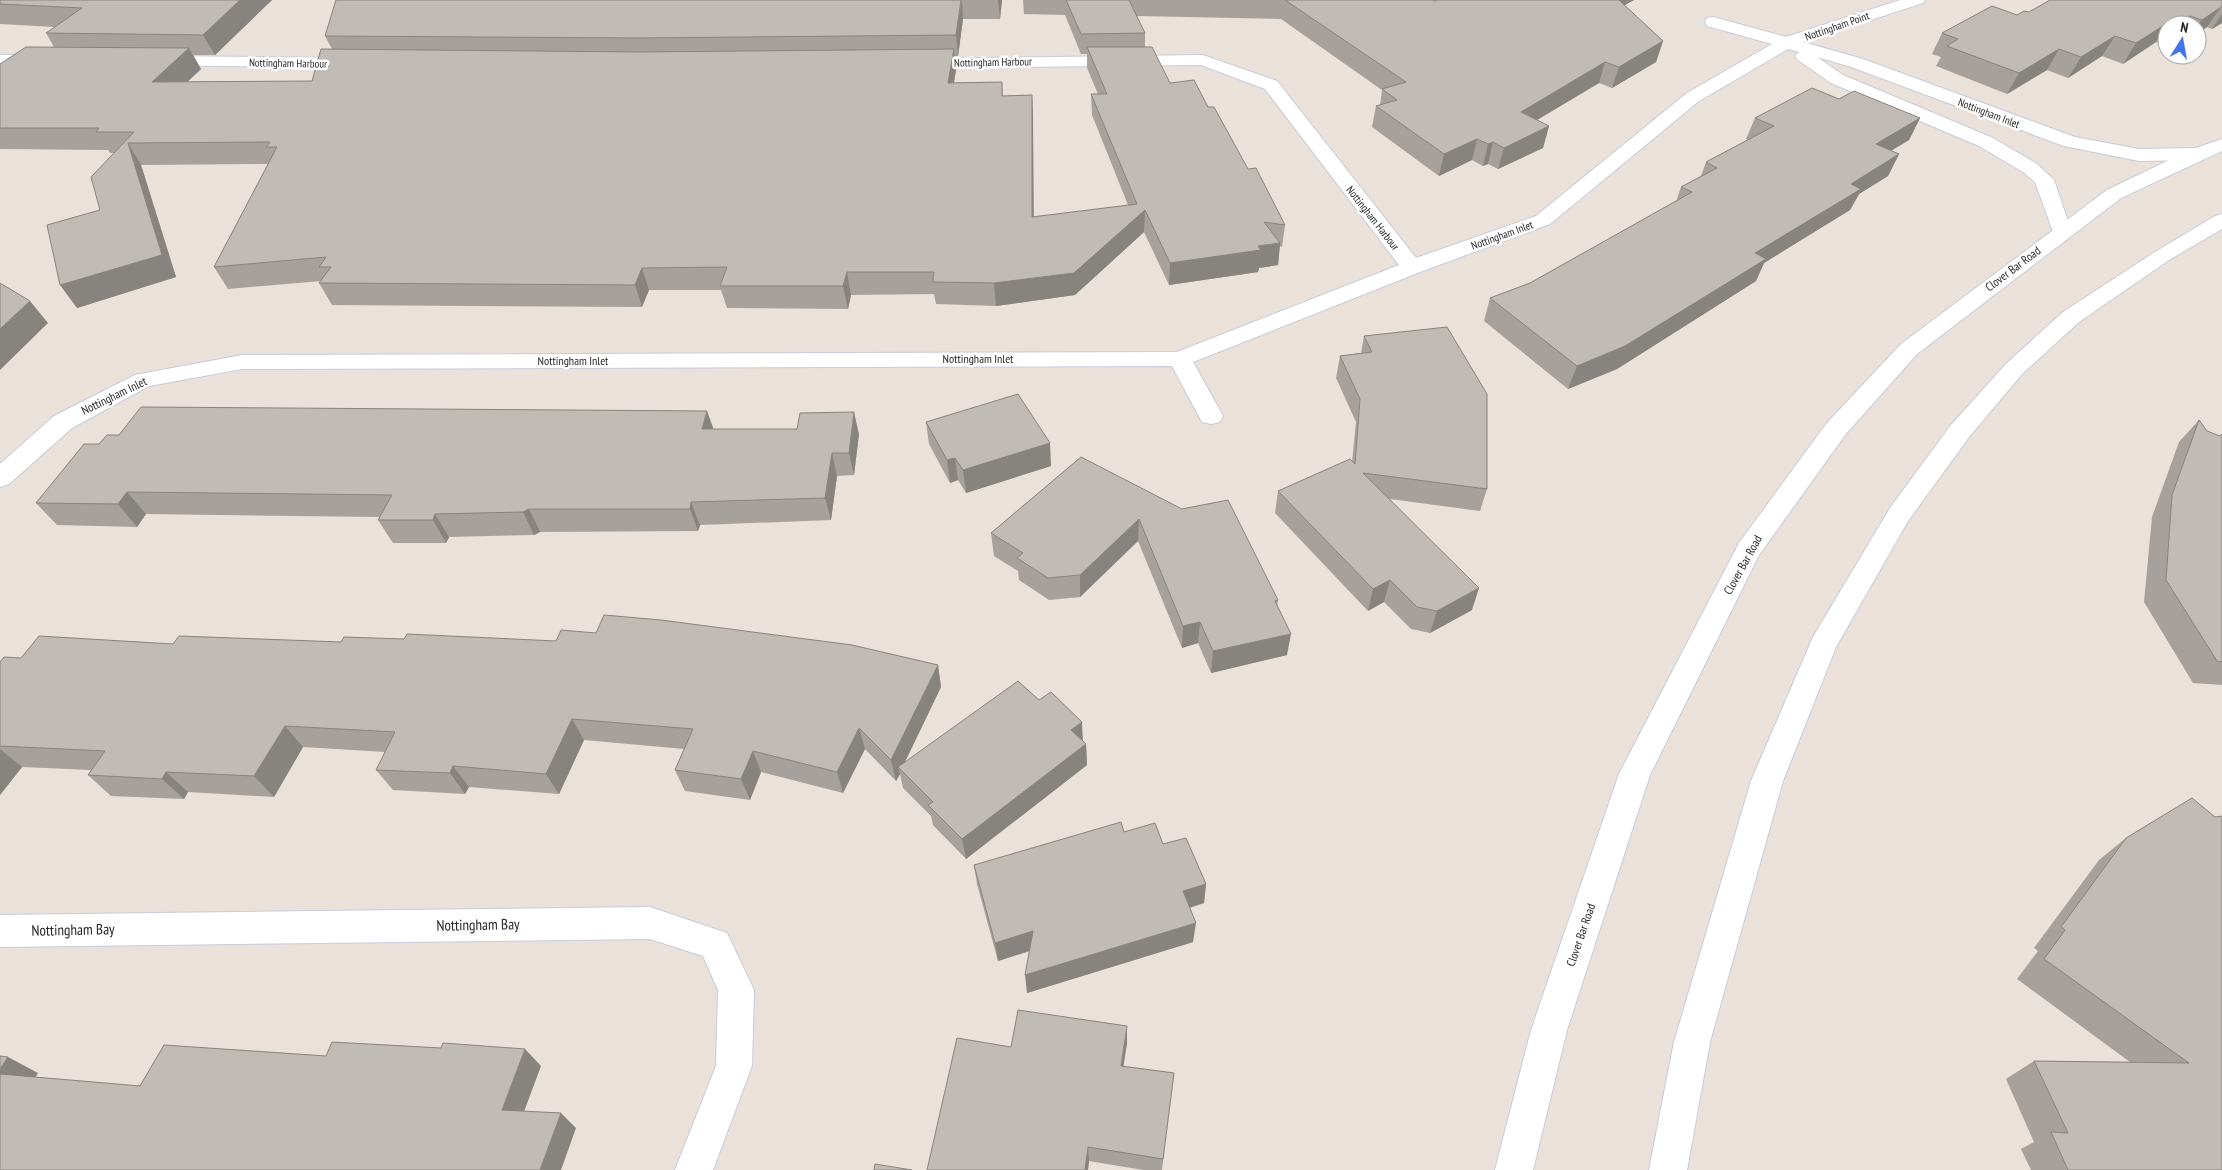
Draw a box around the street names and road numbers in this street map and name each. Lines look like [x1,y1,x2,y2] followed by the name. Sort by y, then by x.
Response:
[1803,8,1871,44] street label: Nottingham Point
[954,54,1032,70] street label: Nottingham Harbour
[249,55,327,71] street label: Nottingham Harbour
[1956,95,2022,131] street label: Nottingham Inlet
[1343,183,1403,253] street label: Nottingham Harbour
[1469,217,1535,253] street label: Nottingham Inlet
[1982,243,2043,294] street label: Clover Bar Road
[943,351,1014,366] street label: Nottingham Inlet
[538,353,609,368] street label: Nottingham Inlet
[79,373,150,418] street label: Nottingham Inlet
[1720,532,1765,597] street label: Clover Bar Road
[1563,901,1598,968] street label: Clover Bar Road
[436,914,520,935] street label: Nottingham Bay
[31,919,115,940] street label: Nottingham Bay

